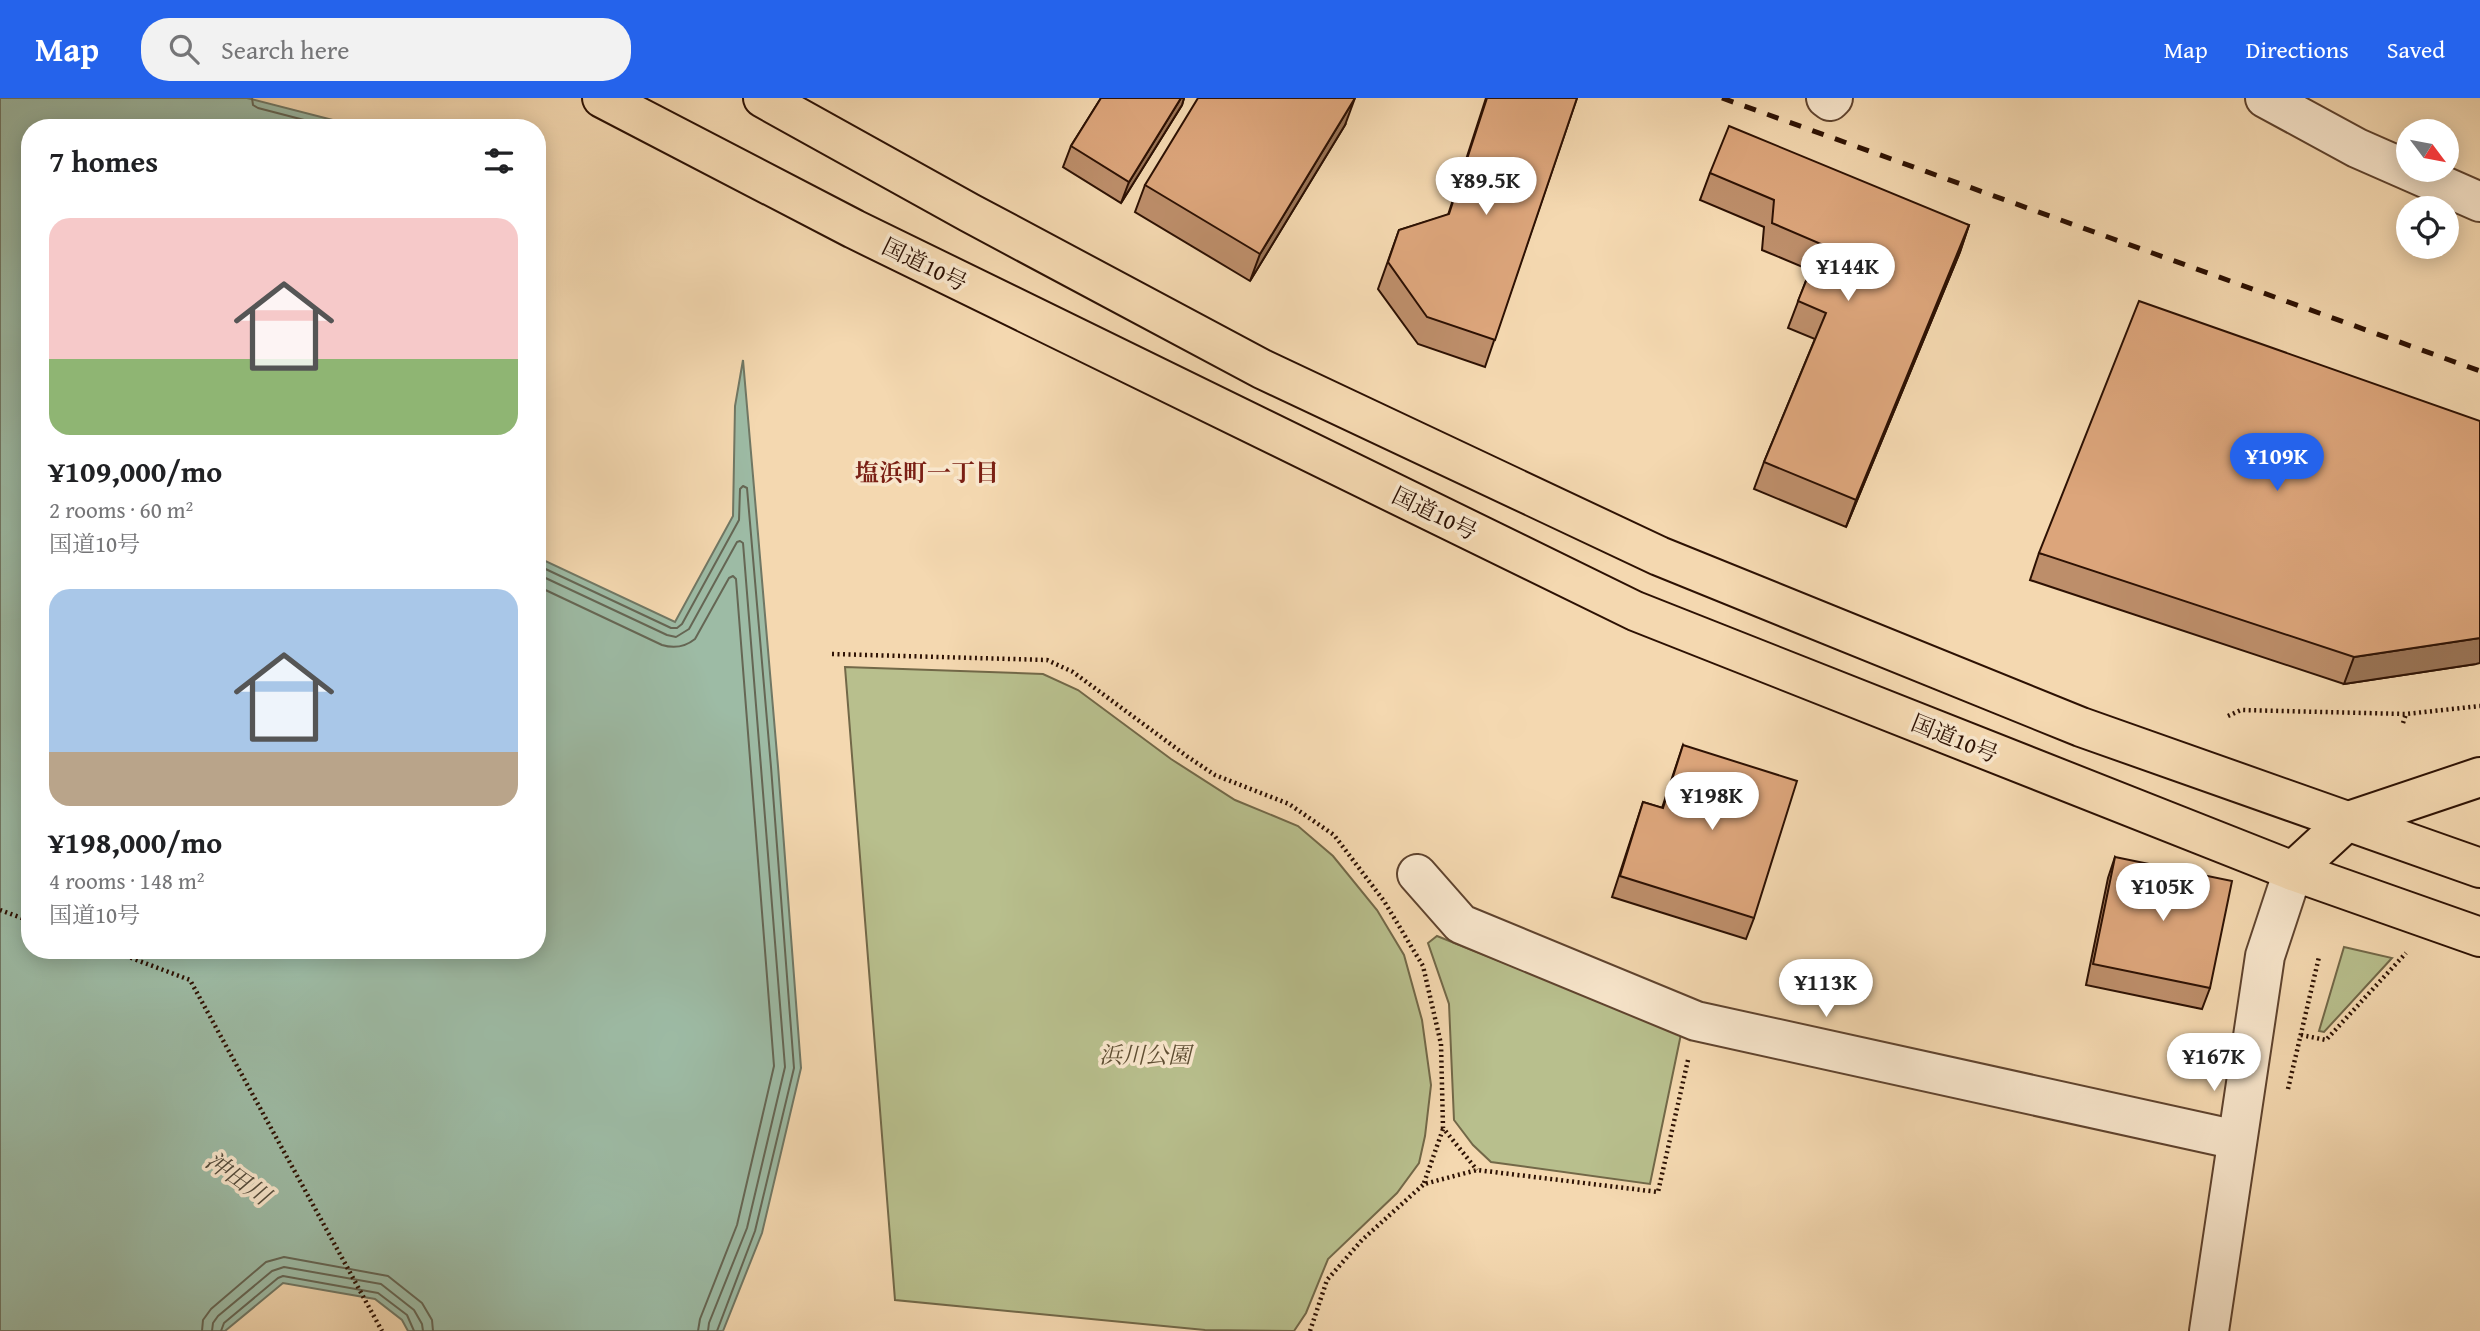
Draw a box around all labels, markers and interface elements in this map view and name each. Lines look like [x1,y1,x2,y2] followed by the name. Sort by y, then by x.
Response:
[141,18,631,81] search box
[35,25,99,73] text: Map
[165,30,203,68] icon: search
[221,30,349,69] text: Search here
[2164,32,2208,67] text: Map
[2246,32,2349,67] text: Directions
[2387,32,2445,67] text: Saved
[2396,119,2459,182] north arrow
[2396,119,2459,259] map controls
[49,139,158,183] text: 7 homes
[480,142,518,180] icon: filters
[1429,158,1543,217] pin: ¥89.5K
[1452,163,1520,196] text: ¥89.5K
[2396,196,2459,259] button: locate
[877,229,973,299] street label: 国道10号
[1799,244,1897,303] pin: ¥144K
[1817,249,1879,282] text: ¥144K
[221,263,347,389] icon: home
[2228,434,2326,493] pin: ¥109K
[2246,439,2308,472] text: ¥109K
[49,449,222,493] text: ¥109,000/mo
[855,455,999,490] district label: 塩浜町一丁目
[1387,478,1483,548] street label: 国道10号
[49,493,193,526] text: 2 rooms · 60 m²
[49,527,140,560] text: 国道10号
[221,634,347,760] icon: home
[1907,706,2003,770] street label: 国道10号
[1663,772,1761,832] pin: ¥198K
[1681,778,1743,811] text: ¥198K
[49,820,222,864] text: ¥198,000/mo
[49,864,204,897] text: 4 rooms · 148 m²
[2114,864,2212,923] pin: ¥105K
[2132,869,2194,902] text: ¥105K
[49,898,140,931] text: 国道10号
[1777,960,1875,1019] pin: ¥113K
[1795,965,1857,998] text: ¥113K
[2165,1034,2263,1093] pin: ¥167K
[1099,1038,1195,1071] park label: 浜川公園
[2183,1039,2245,1072] text: ¥167K
[198,1143,280,1215] water label: 沖田川

